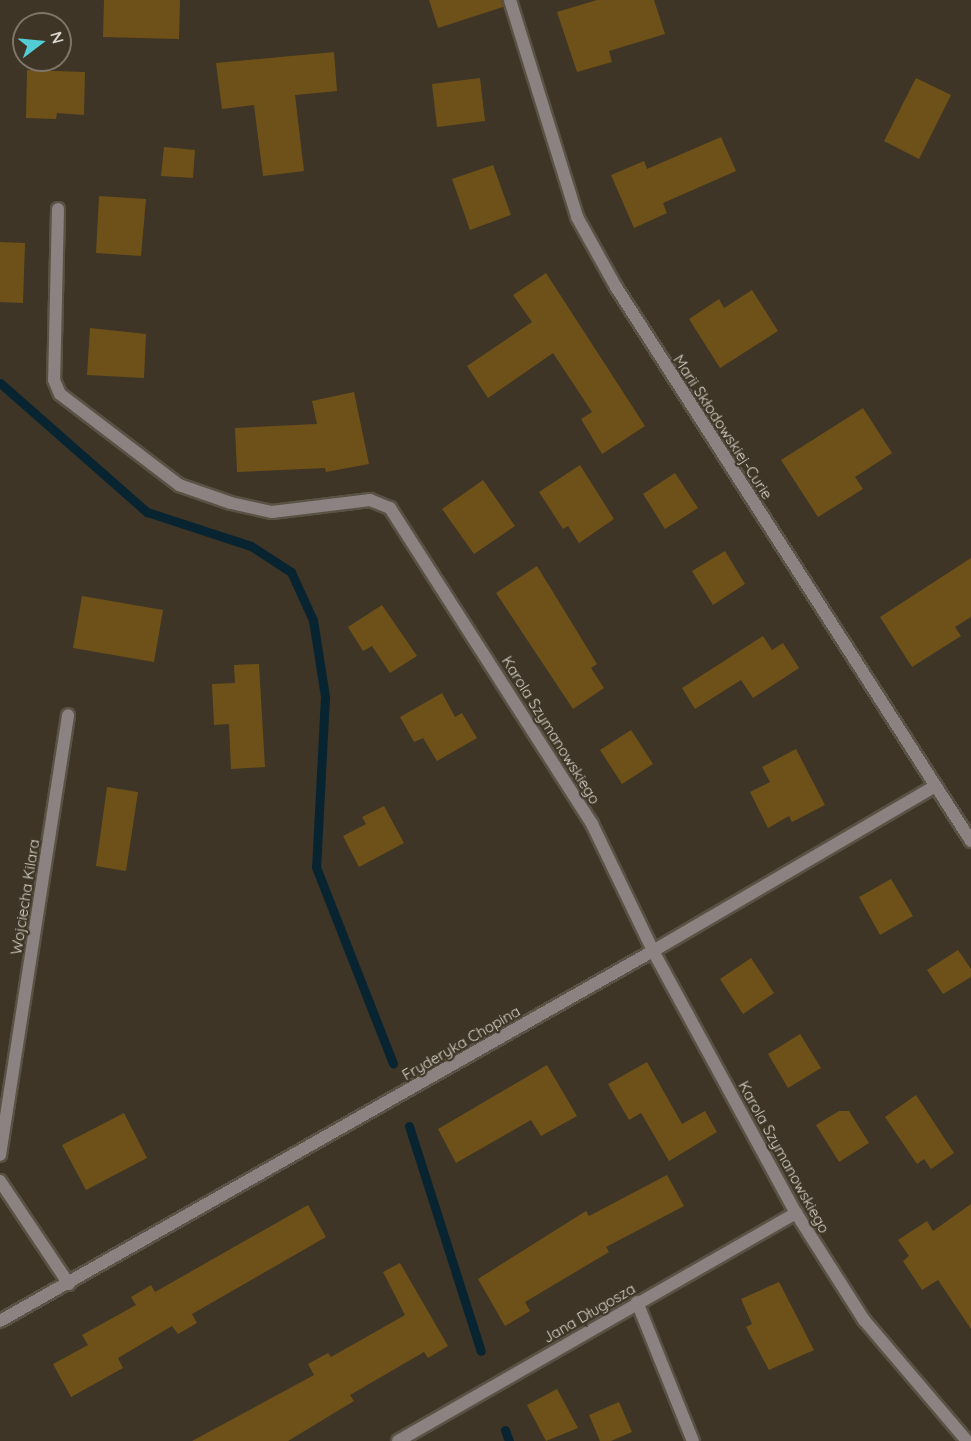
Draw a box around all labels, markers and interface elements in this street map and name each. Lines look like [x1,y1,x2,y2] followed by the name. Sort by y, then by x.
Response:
[12,12,72,72] north arrow
[46,29,69,46] text: N
[670,351,776,503] street label: Marii Skłodowskiej-Curie
[498,653,604,807] street label: Karola Szymanowskiego
[7,838,43,956] street label: Wojciecha Kilara
[399,1002,523,1084] street label: Fryderyka Chopina
[735,1078,833,1236] street label: Karola Szymanowskiego
[540,1279,638,1347] street label: Jana Długosza

